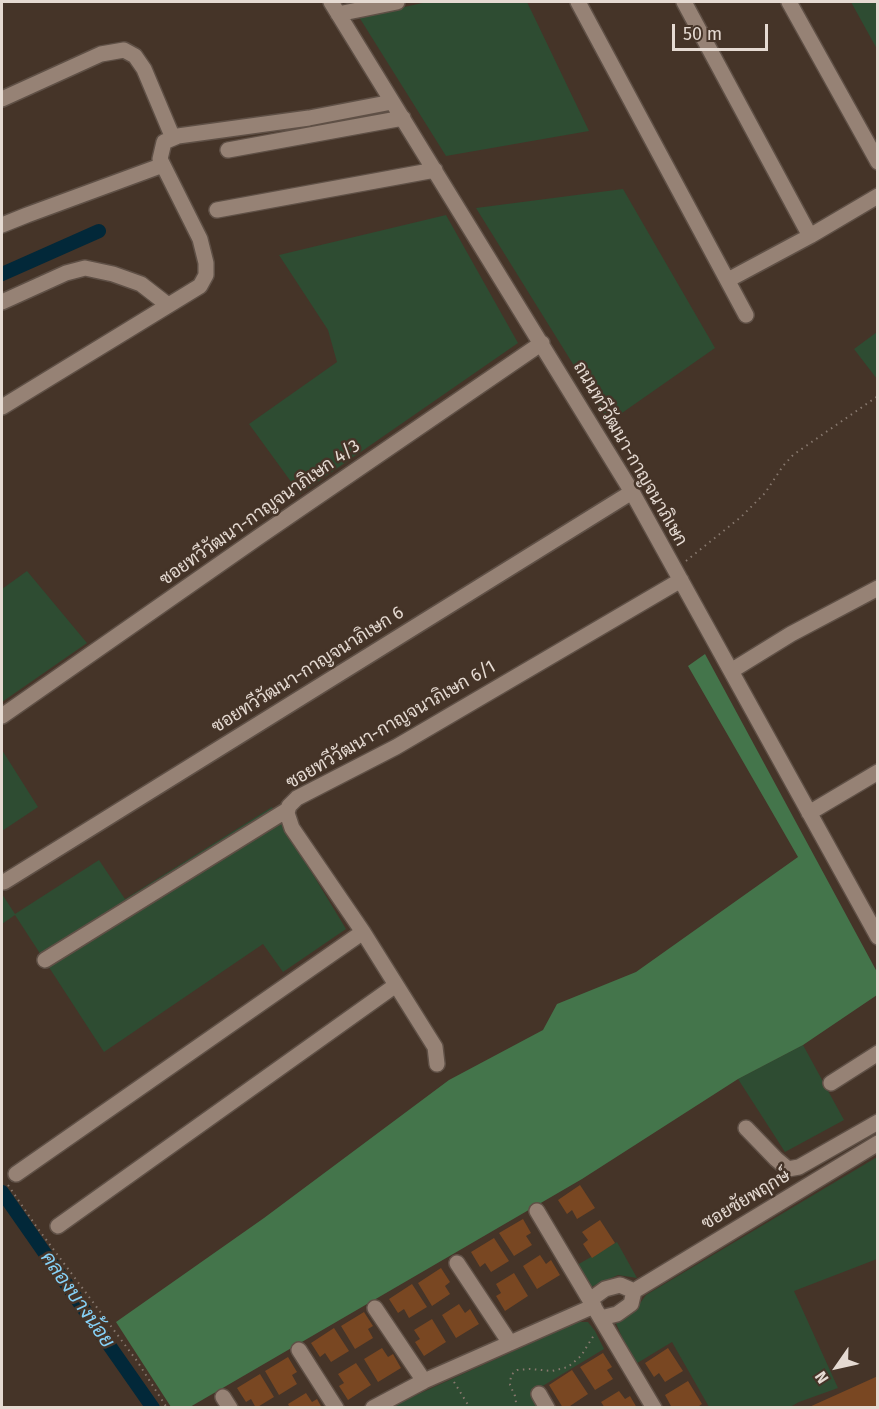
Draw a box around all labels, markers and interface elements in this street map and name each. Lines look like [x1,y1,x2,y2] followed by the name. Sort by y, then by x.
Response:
[675,12,771,50] scale bar
[683,23,722,45] text: 50 m
[568,358,692,550] street label: ถนนทวีวัฒนา-กาญจนาภิเษก
[156,435,364,591] street label: ซอยทวีวัฒนา-กาญจนาภิเษก 4/3
[208,602,408,738] street label: ซอยทวีวัฒนา-กาญจนาภิเษก 6
[282,656,500,794] street label: ซอยทวีวัฒนา-กาญจนาภิเษก 6/1
[698,1165,794,1235] street label: ซอยชัยพฤกษ์
[35,1247,119,1353] water label: คลองบางน้อย
[807,1337,867,1397] north arrow
[811,1368,833,1387] text: N

